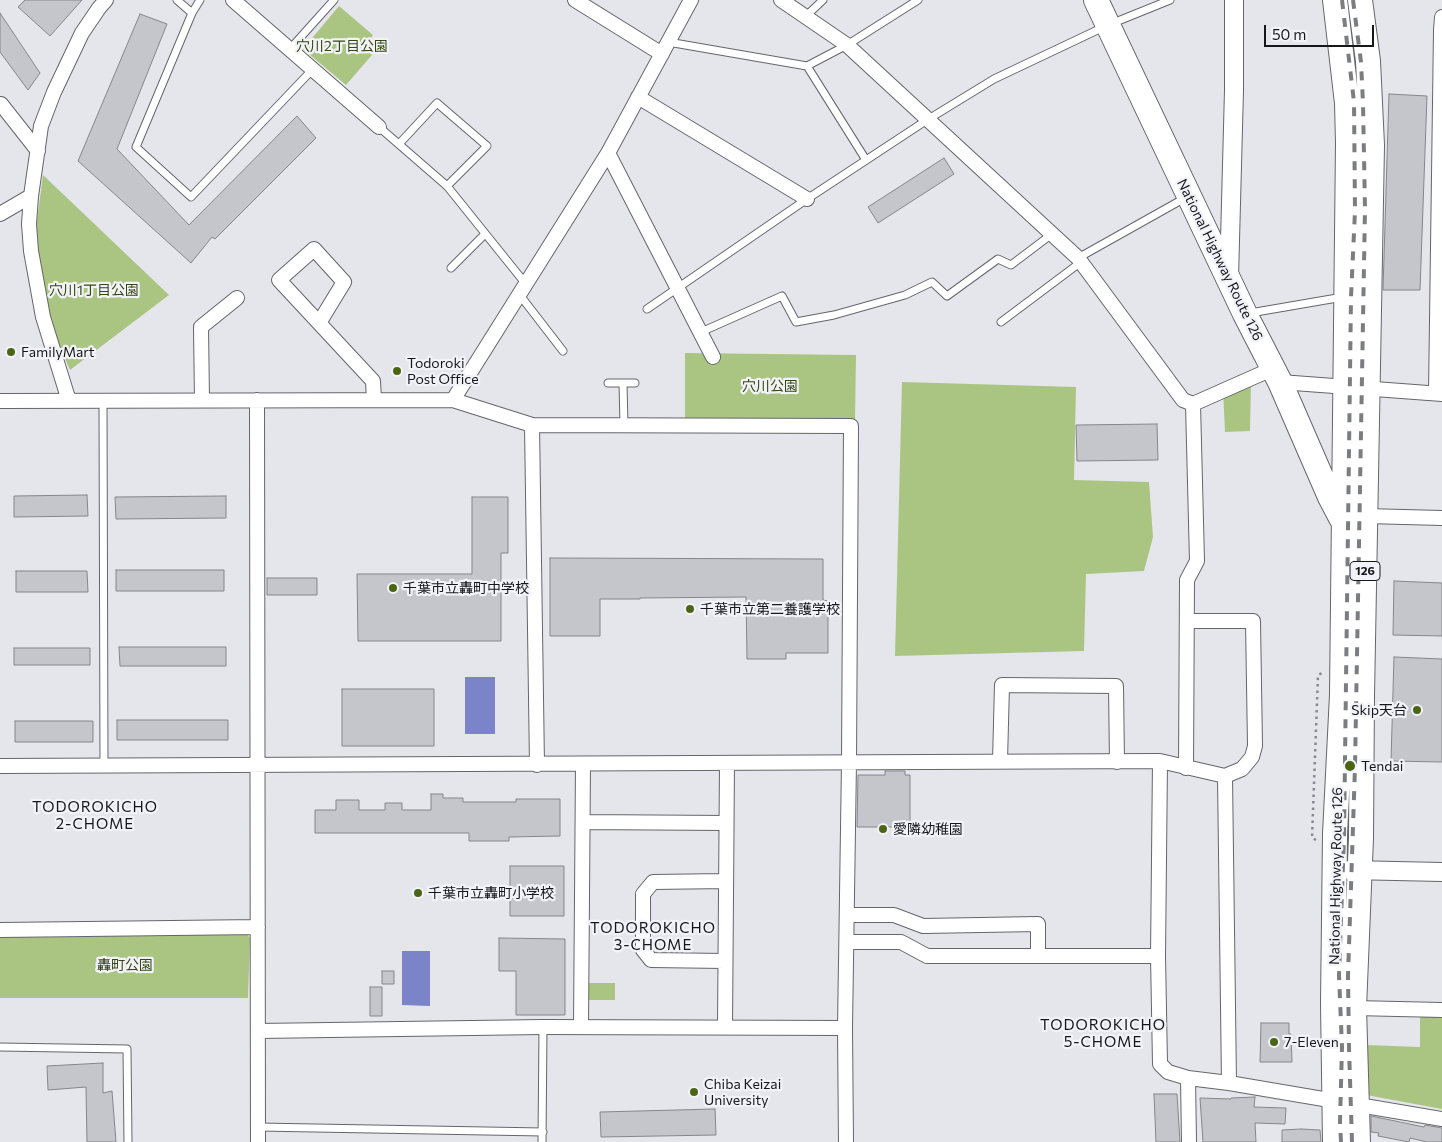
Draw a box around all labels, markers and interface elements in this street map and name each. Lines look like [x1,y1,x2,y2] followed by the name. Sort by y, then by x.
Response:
[1267,15,1377,47] scale bar
[1272,25,1306,43] text: 50 m
[296,38,388,54] park label: 穴川2丁目公園
[1173,176,1267,344] street label: National Highway Route 126
[49,282,139,298] park label: 穴川1丁目公園
[21,344,95,360] place label: FamilyMart
[5,346,17,358] marker: FamilyMart
[407,355,479,388] place label: Todoroki Post Office
[391,365,403,377] marker: Todoroki Post Office
[742,378,798,394] park label: 穴川公園
[1350,562,1380,580] road number: 126
[403,580,529,596] place label: 千葉市立轟町中学校
[387,582,399,594] marker: 千葉市立轟町中学校
[700,601,840,617] place label: 千葉市立第二養護学校
[684,603,696,615] marker: 千葉市立第二養護学校
[1351,702,1407,718] place label: Skip天台
[1411,704,1423,716] marker: Skip天台
[1361,758,1403,774] place label: Tendai
[1343,759,1357,773] marker: Tendai
[1326,787,1346,965] street label: National Highway Route 126
[31,798,159,833] district label: TODOROKICHO 2-CHOME
[893,821,963,837] place label: 愛隣幼稚園
[877,823,889,835] marker: 愛隣幼稚園
[428,885,554,901] place label: 千葉市立轟町小学校
[412,887,424,899] marker: 千葉市立轟町小学校
[589,919,717,954] district label: TODOROKICHO 3-CHOME
[97,957,153,973] park label: 轟町公園
[1039,1016,1167,1051] district label: TODOROKICHO 5-CHOME
[1284,1034,1339,1050] place label: 7-Eleven
[1268,1036,1280,1048] marker: 7-Eleven
[704,1076,781,1108] place label: Chiba Keizai University
[688,1086,700,1098] marker: Chiba Keizai University

